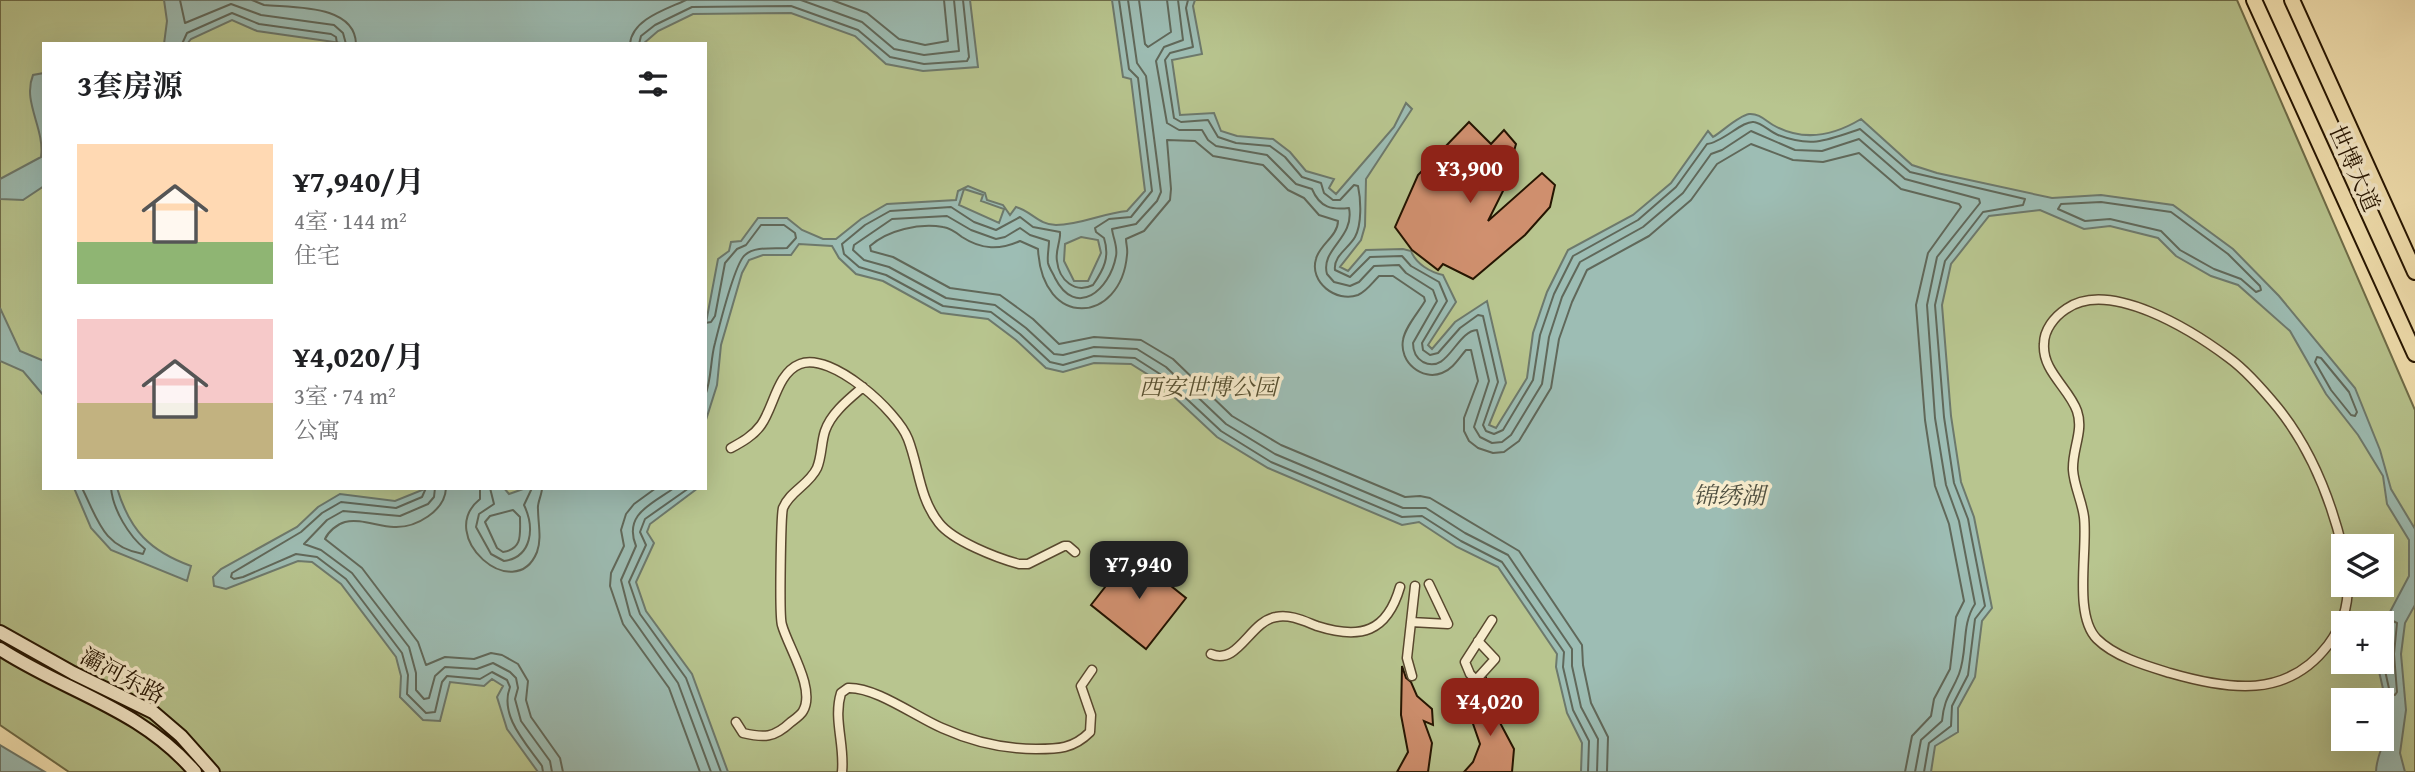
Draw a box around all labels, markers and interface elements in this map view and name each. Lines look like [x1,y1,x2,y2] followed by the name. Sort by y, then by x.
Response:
[77,63,183,107] text: 3套房源
[634,65,672,103] icon: filters
[2321,119,2389,217] street label: 世博大道
[1413,146,1527,205] pin: ¥3,900
[1437,151,1503,184] text: ¥3,900
[294,159,425,203] text: ¥7,940/月
[133,172,217,256] icon: home
[294,204,407,237] text: 4室 · 144 m²
[294,238,340,271] text: 住宅
[294,334,425,378] text: ¥4,020/月
[133,347,217,431] icon: home
[1139,370,1281,403] park label: 西安世博公园
[294,379,396,412] text: 3室 · 74 m²
[294,413,340,446] text: 公寓
[1693,478,1769,513] water label: 锦绣湖
[2331,534,2394,751] map controls
[2331,534,2394,597] button: layers
[1082,542,1196,601] pin: ¥7,940
[1106,547,1172,580] text: ¥7,940
[2331,611,2394,674] button: +
[75,639,171,711] street label: 灞河东路
[1433,678,1547,738] pin: ¥4,020
[1457,684,1523,717] text: ¥4,020
[2331,688,2394,751] button: −

